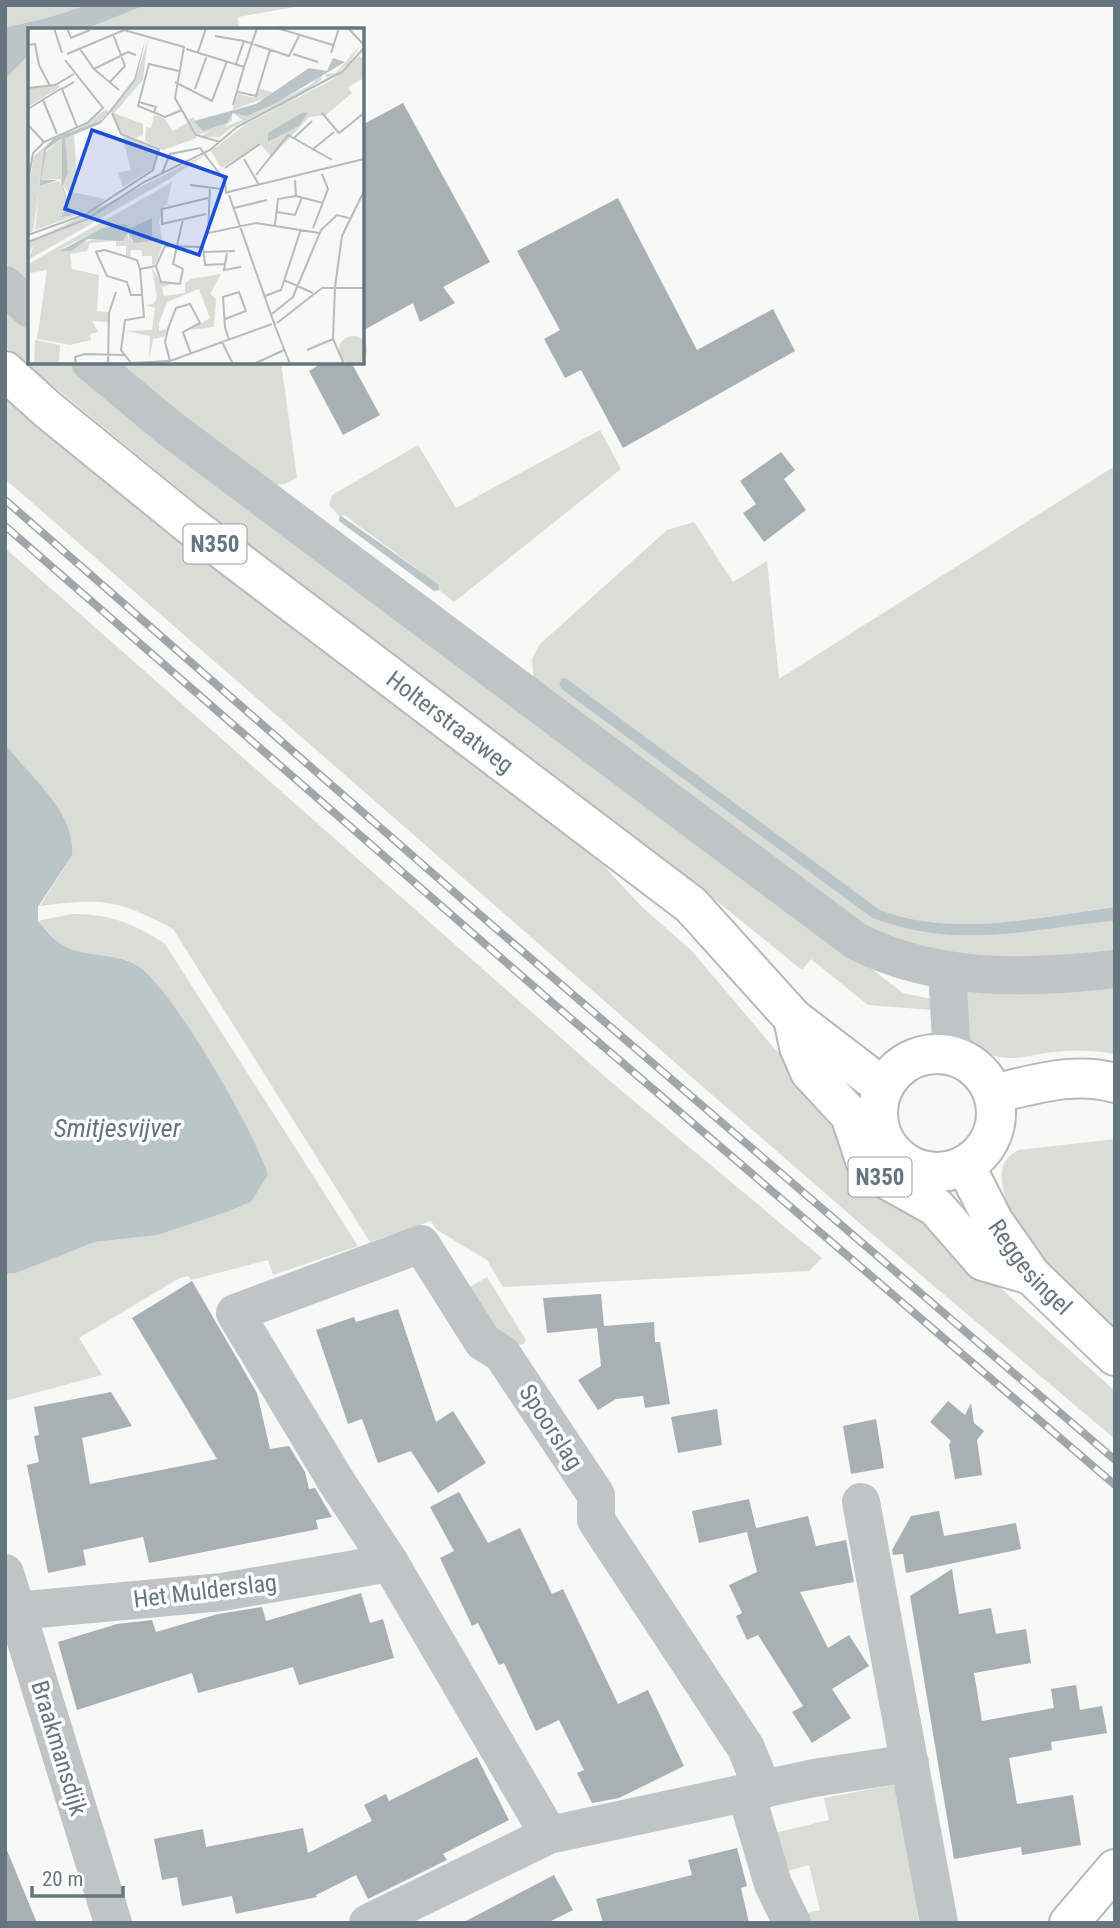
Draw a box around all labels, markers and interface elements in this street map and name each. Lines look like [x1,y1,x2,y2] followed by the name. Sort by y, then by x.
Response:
[28,28,364,364] inset map
[184,524,246,564] road number: N350
[381,665,519,779] street label: Holterstraatweg
[54,1113,182,1143] water label: Smitjesvijver
[848,1158,912,1196] road number: N350
[983,1214,1078,1321] street label: Reggesingel
[513,1379,589,1475] street label: Spoorslag
[132,1568,278,1614] street label: Het Mulderslag
[25,1677,93,1819] street label: Braakmansdijk
[32,1854,122,1898] scale bar
[42,1867,83,1891] text: 20 m

